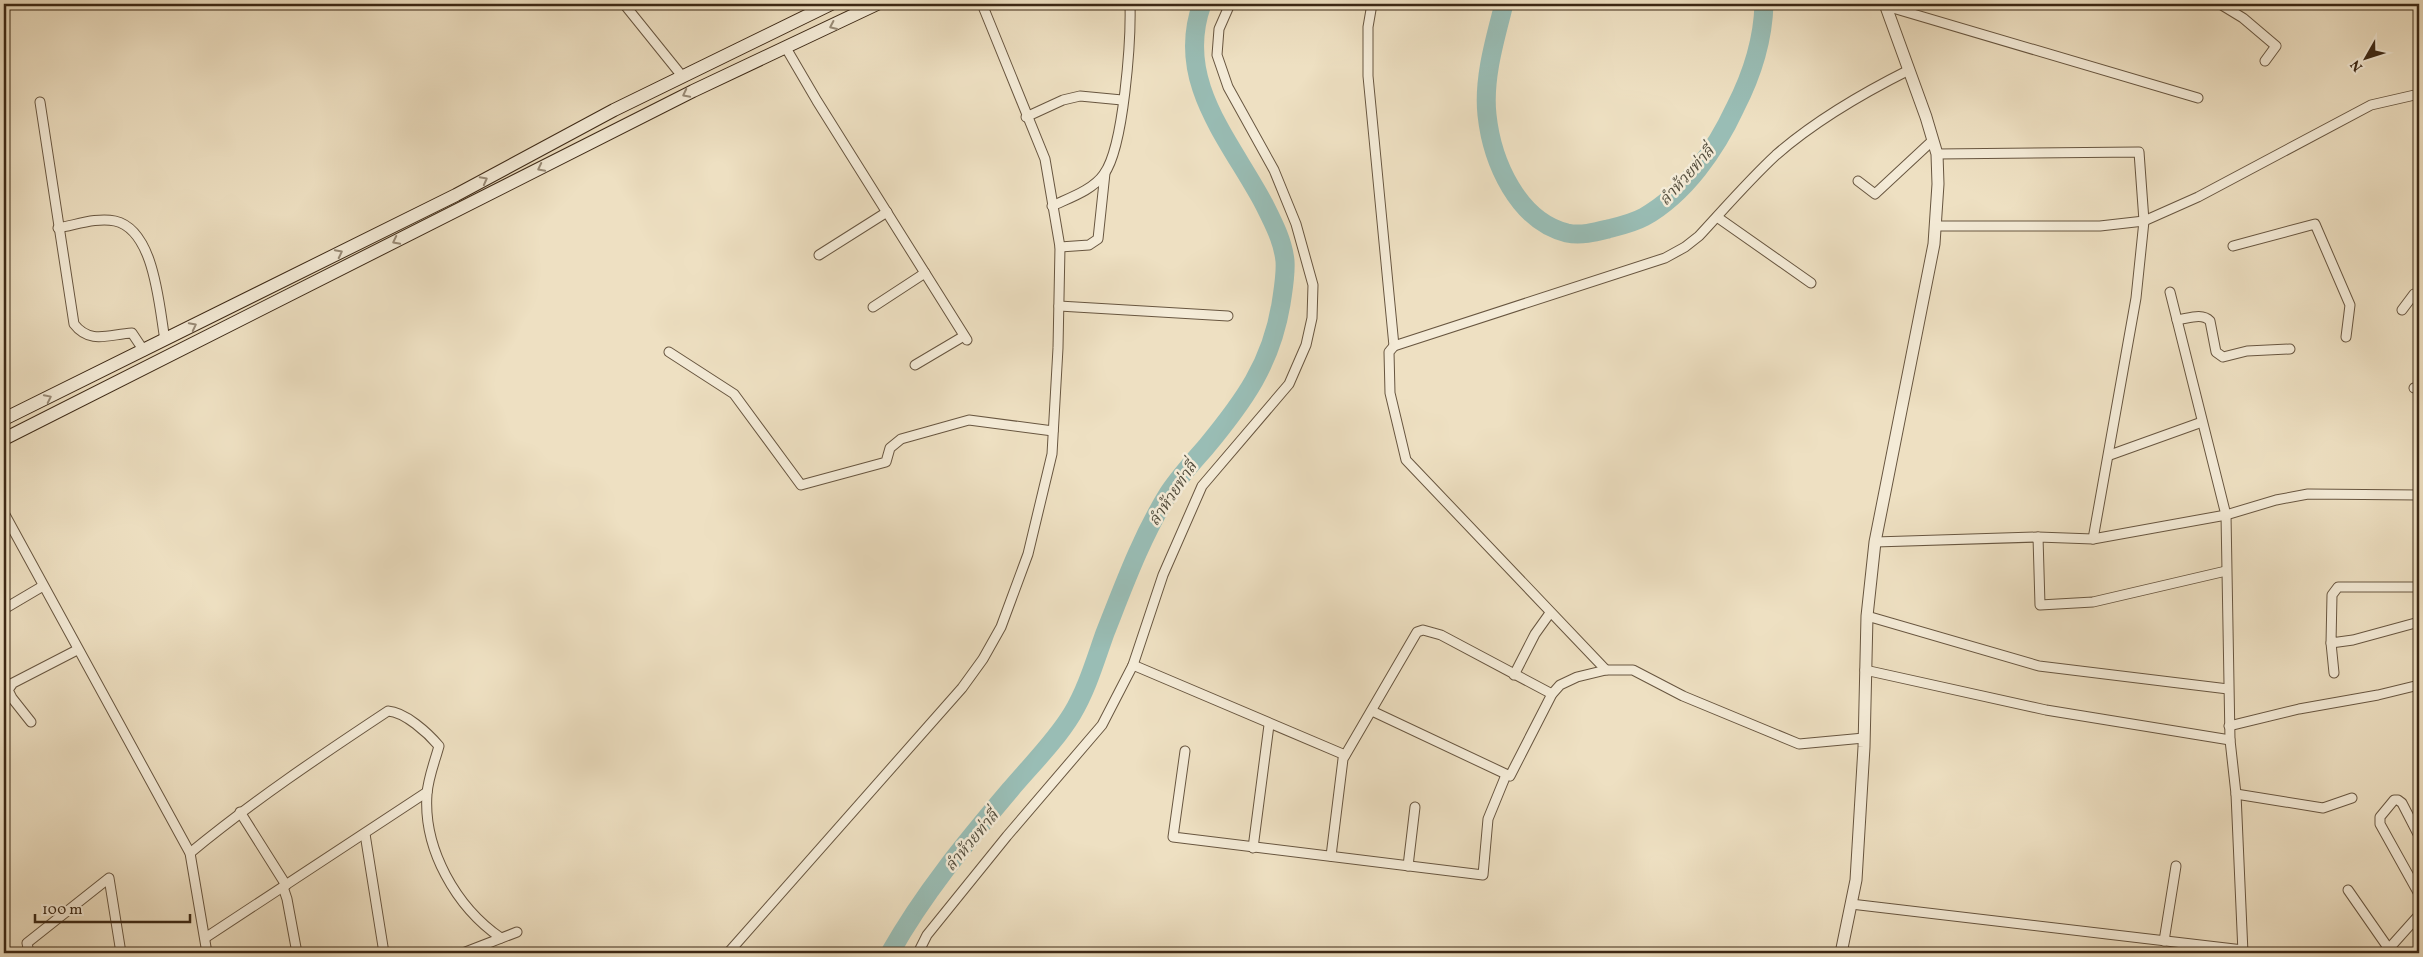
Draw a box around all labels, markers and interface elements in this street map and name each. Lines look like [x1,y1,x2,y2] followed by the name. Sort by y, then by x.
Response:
[829,19,838,30] one-way arrow
[2340,32,2390,82] north arrow
[2346,55,2368,75] text: N
[682,88,691,98] one-way arrow
[1653,138,1722,211] water label: ลำห้วยท่าลี่
[537,162,546,172] one-way arrow
[478,176,487,186] one-way arrow
[392,235,401,245] one-way arrow
[334,249,343,259] one-way arrow
[188,322,197,332] one-way arrow
[42,394,51,404] one-way arrow
[1142,454,1205,531] water label: ลำห้วยท่าลี่
[939,803,1006,876] water label: ลำห้วยท่าลี่
[35,892,190,924] scale bar
[42,900,82,921] text: 100 m

